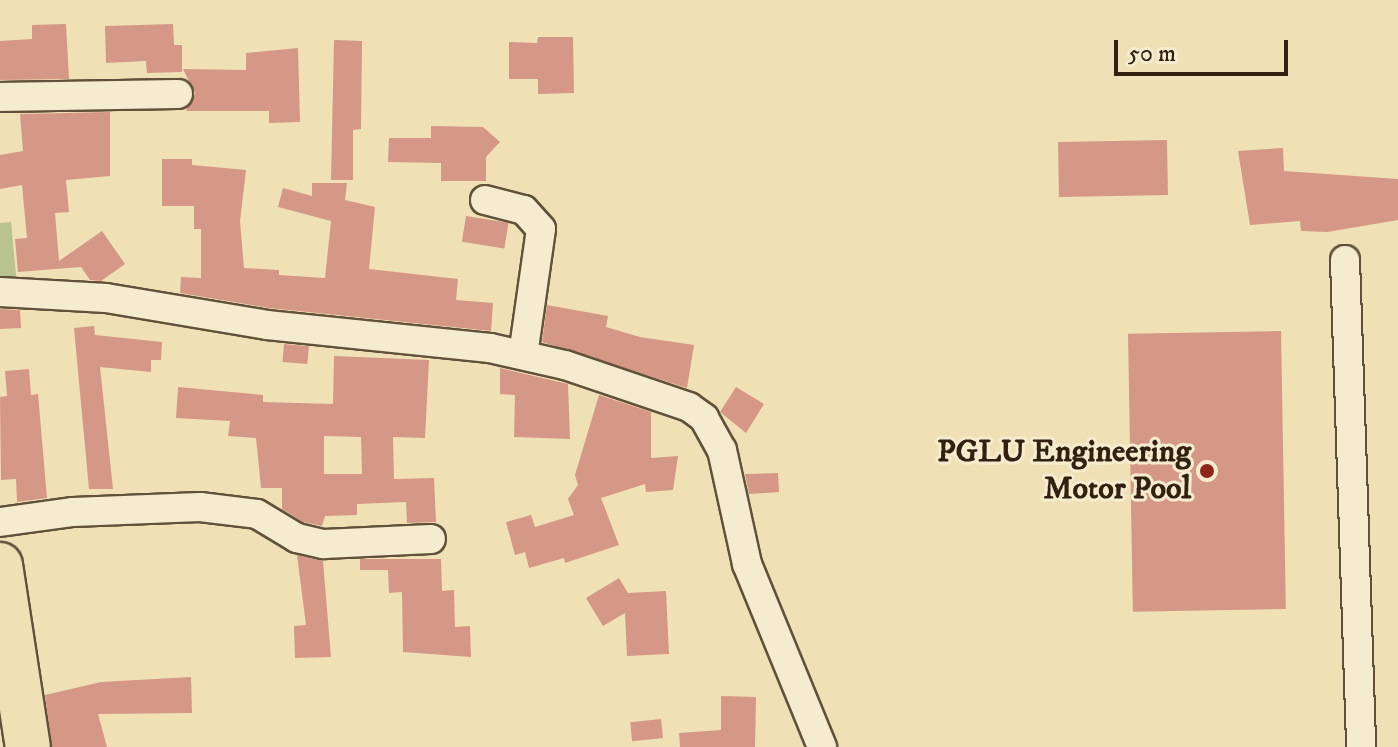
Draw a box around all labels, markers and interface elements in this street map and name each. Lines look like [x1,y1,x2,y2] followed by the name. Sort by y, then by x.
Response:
[1118,24,1292,74] scale bar
[1128,39,1176,69] text: 50 m
[937,434,1191,509] place label: PGLU Engineering Motor Pool
[1198,462,1216,480] marker: PGLU Engineering Motor Pool

